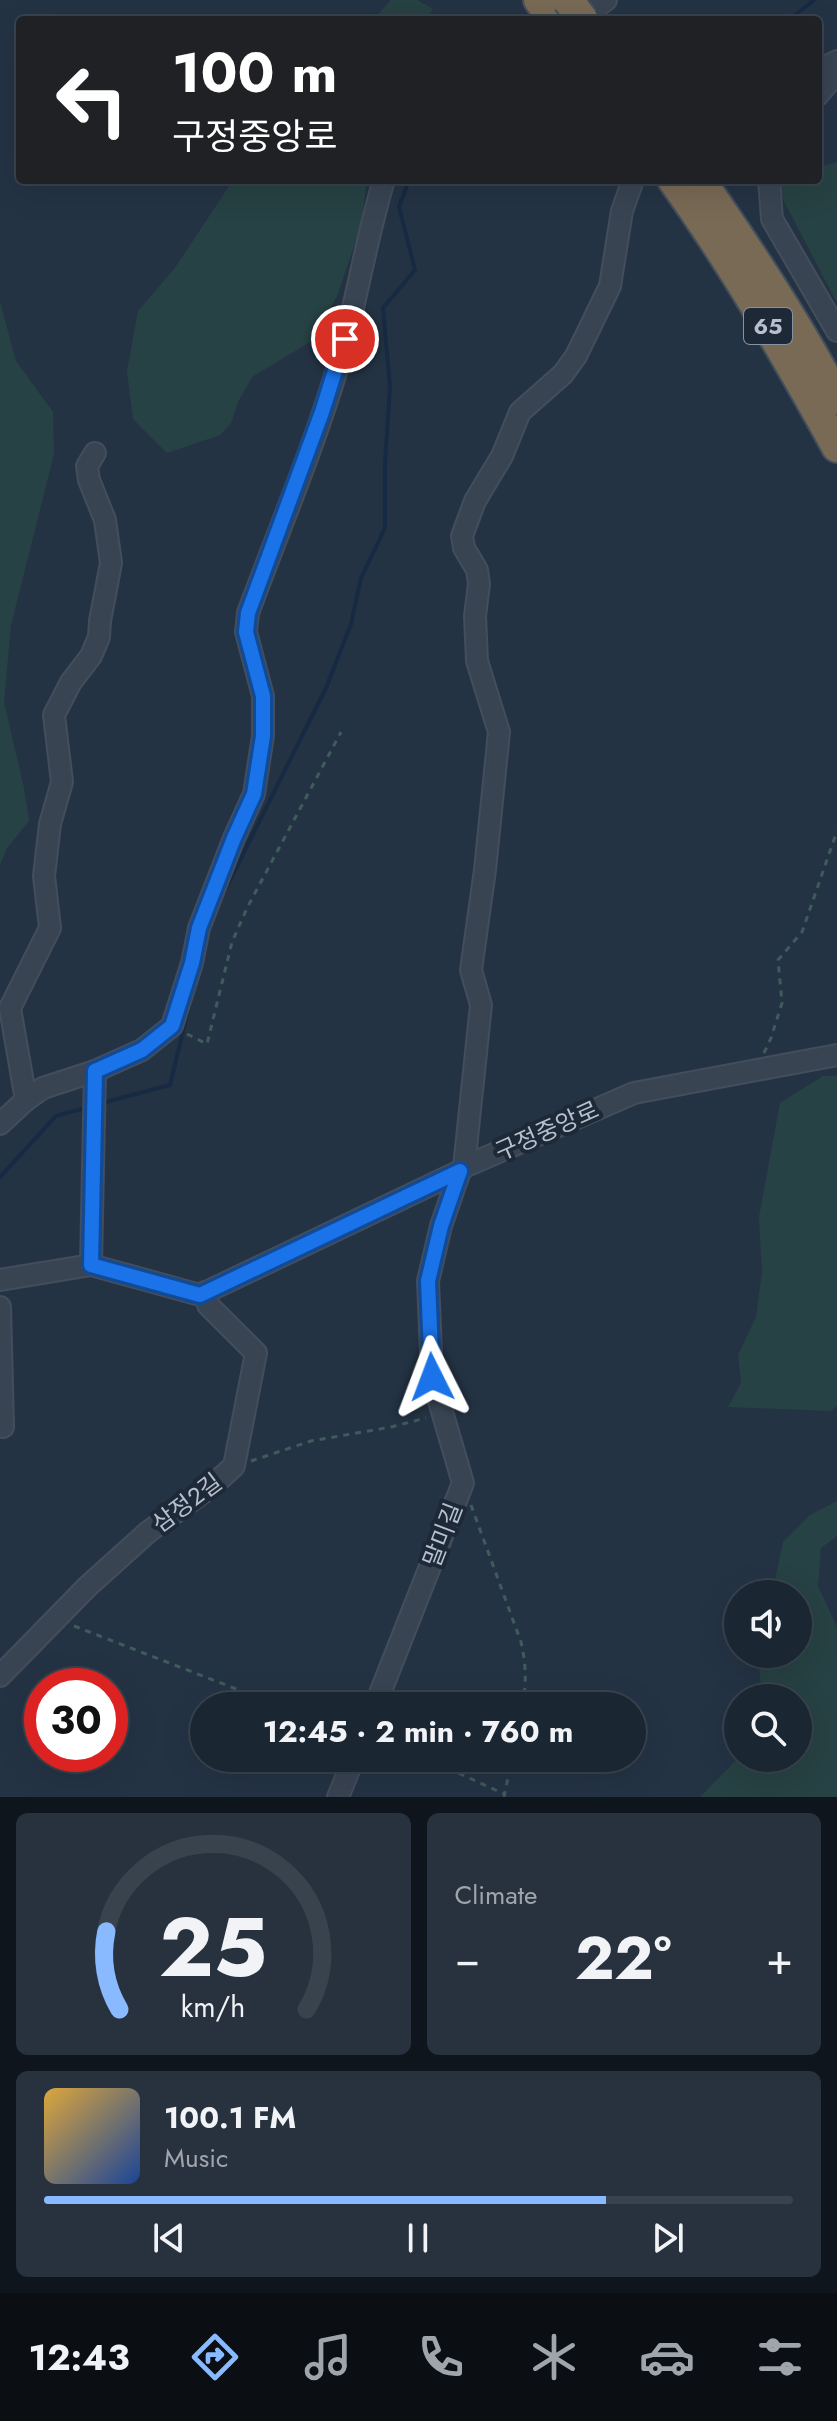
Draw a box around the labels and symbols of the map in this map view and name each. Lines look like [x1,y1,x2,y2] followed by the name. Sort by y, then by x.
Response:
[311,305,379,373] pin
[744,308,792,344] road number: 65
[489,1092,604,1169] street label: 구정중앙로
[390,1335,474,1419] position arrow
[144,1465,229,1541] street label: 삼정2길
[414,1498,471,1572] street label: 말미길
[24,1668,128,1772] speed limit sign: 30

